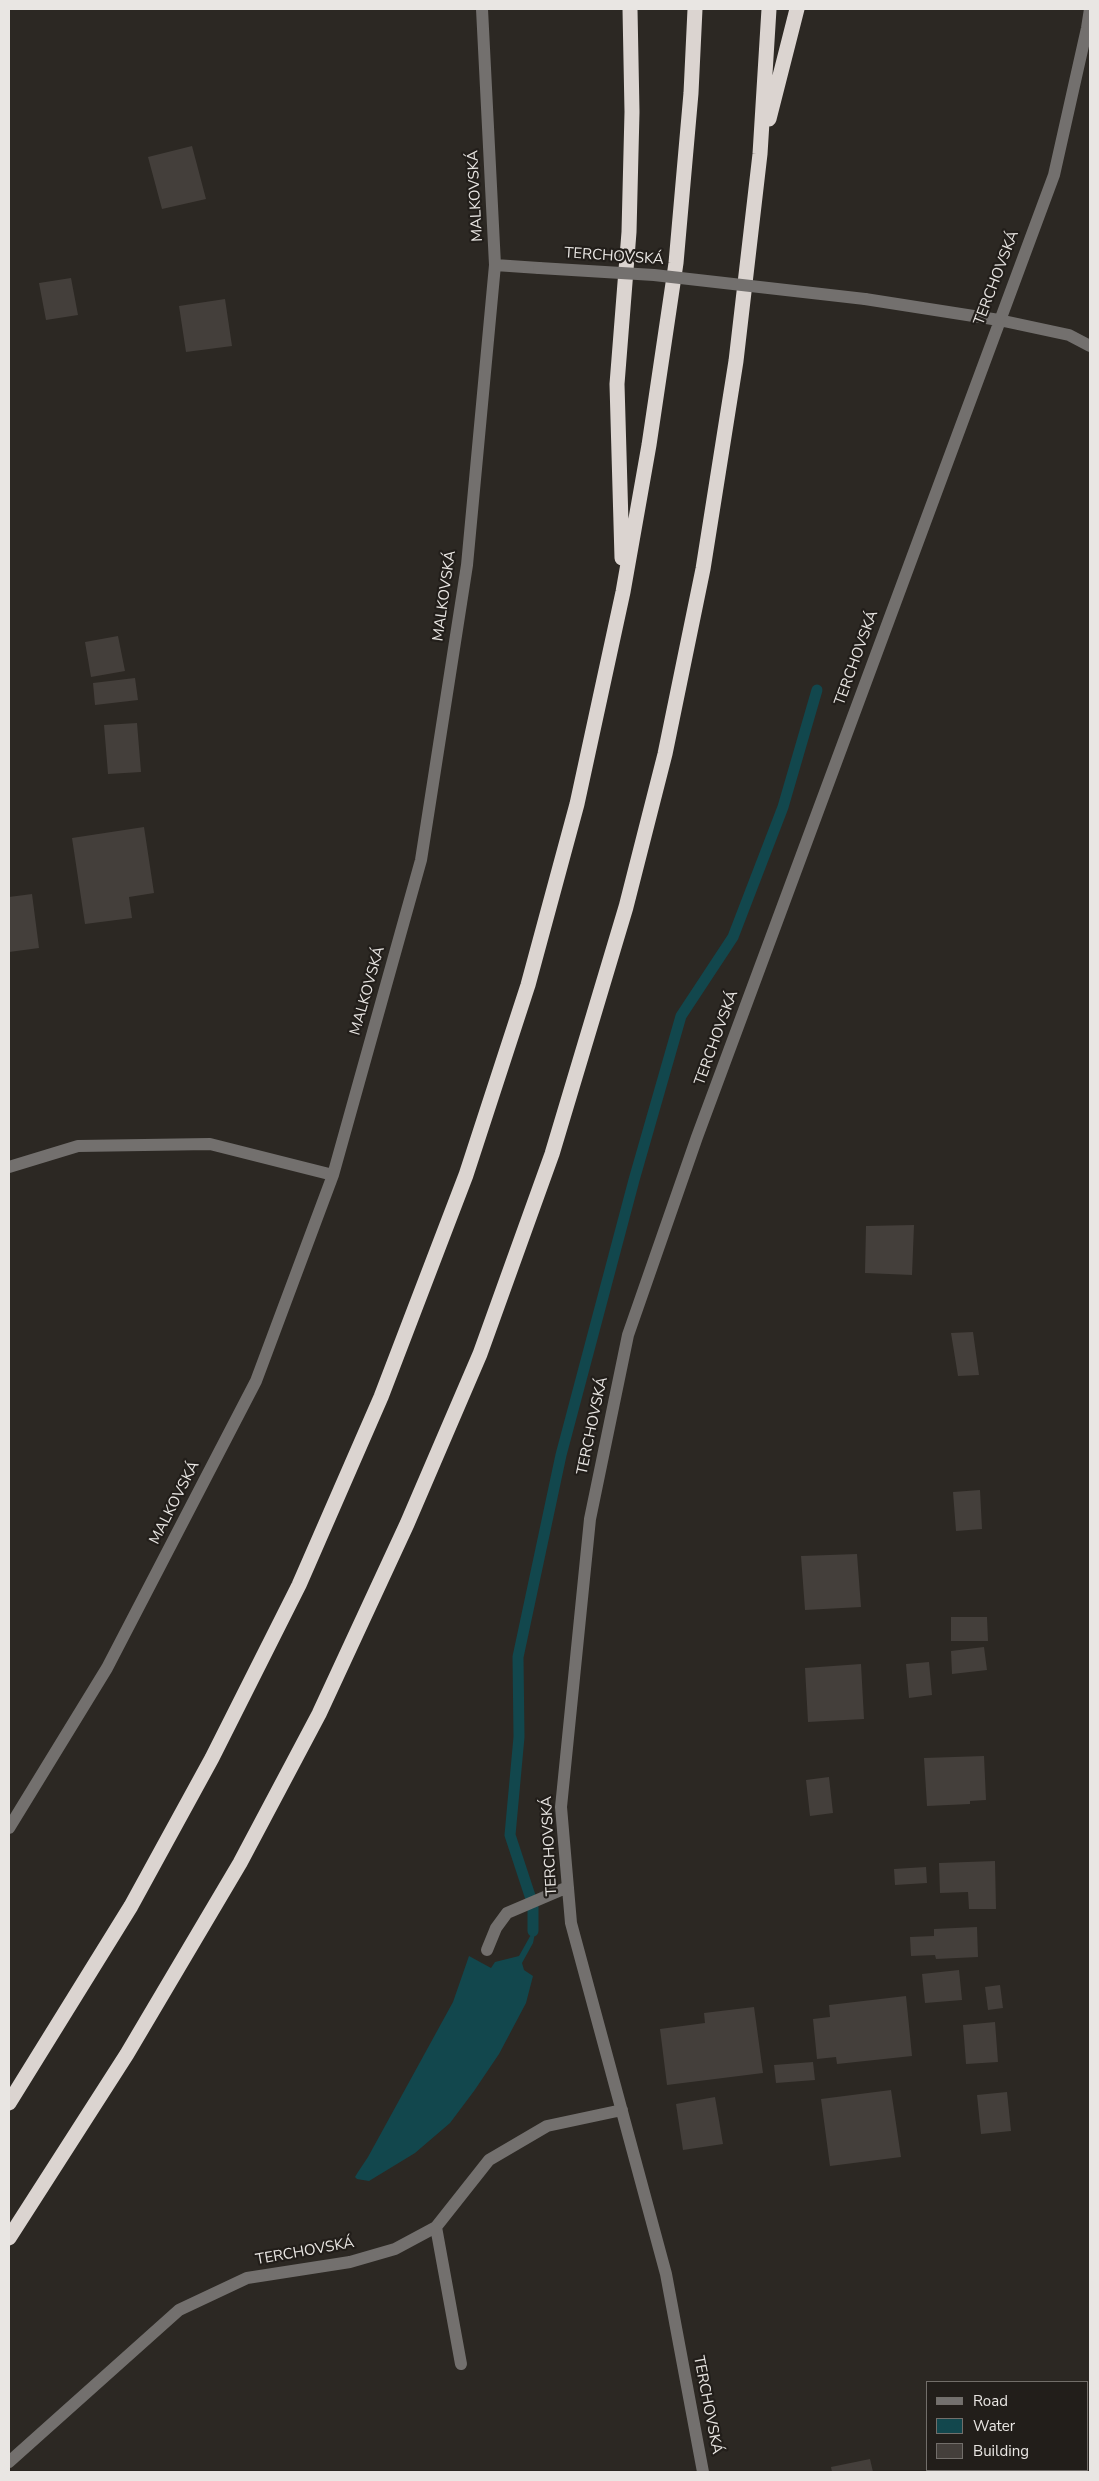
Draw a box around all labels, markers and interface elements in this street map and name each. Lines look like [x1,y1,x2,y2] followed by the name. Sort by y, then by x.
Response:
[465,150,487,242] street label: MALKOVSKÁ
[971,228,1023,328] street label: TERCHOVSKÁ
[564,245,664,269] street label: TERCHOVSKÁ
[430,549,460,643] street label: MALKOVSKÁ
[831,608,883,708] street label: TERCHOVSKÁ
[347,945,389,1037] street label: MALKOVSKÁ
[691,988,743,1088] street label: TERCHOVSKÁ
[574,1375,612,1477] street label: TERCHOVSKÁ
[146,1458,204,1548] street label: MALKOVSKÁ
[538,1796,562,1896] street label: TERCHOVSKÁ
[254,2234,356,2270] street label: TERCHOVSKÁ
[689,2354,725,2456] street label: TERCHOVSKÁ
[926,2381,1089,2471] legend
[973,2391,1008,2411] text: Road
[973,2416,1015,2436] text: Water
[973,2441,1029,2461] text: Building

